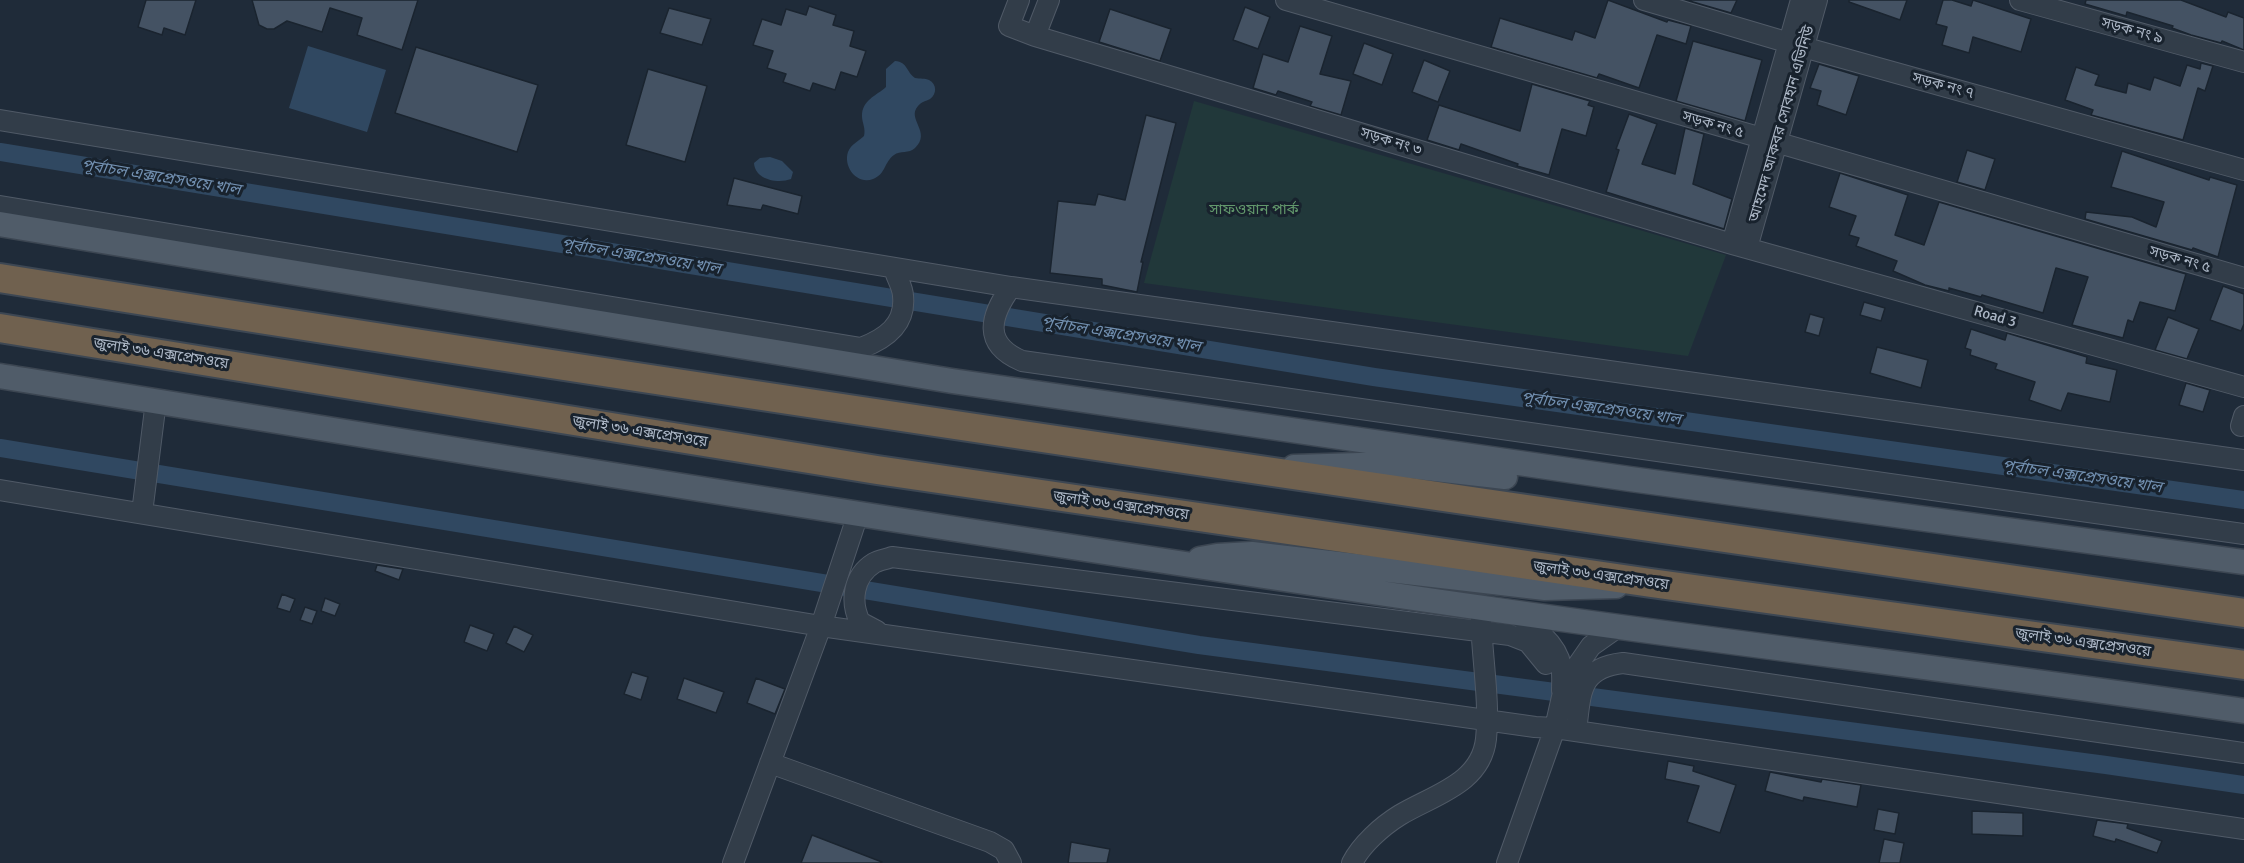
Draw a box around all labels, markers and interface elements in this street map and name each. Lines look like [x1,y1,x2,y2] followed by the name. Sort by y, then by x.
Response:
[2099,14,2165,48] street label: সড়ক নং ৯
[1745,24,1819,224] street label: আহমেদ আকবর সোবহান এভিনিউ
[1910,69,1976,103] street label: সড়ক নং ৭
[1680,108,1746,142] street label: সড়ক নং ৫
[1358,124,1424,160] street label: সড়ক নং ৩
[80,156,242,200] water label: পূর্বাচল এক্সপ্রেসওয়ে খাল
[1209,201,1299,219] park label: সাফওয়ান পার্ক
[560,235,722,279] water label: পূর্বাচল এক্সপ্রেসওয়ে খাল
[2147,243,2213,277] street label: সড়ক নং ৫
[1972,302,2018,332] street label: Road 3
[1040,313,1202,357] water label: পূর্বাচল এক্সপ্রেসওয়ে খাল
[92,334,230,374] street label: জুলাই ৩৬ এক্সপ্রেসওয়ে
[1520,388,1682,430] water label: পূর্বাচল এক্সপ্রেসওয়ে খাল
[571,412,709,452] street label: জুলাই ৩৬ এক্সপ্রেসওয়ে
[2001,456,2163,498] water label: পূর্বাচল এক্সপ্রেসওয়ে খাল
[1052,488,1190,524] street label: জুলাই ৩৬ এক্সপ্রেসওয়ে
[1532,558,1670,594] street label: জুলাই ৩৬ এক্সপ্রেসওয়ে
[2014,625,2152,661] street label: জুলাই ৩৬ এক্সপ্রেসওয়ে

